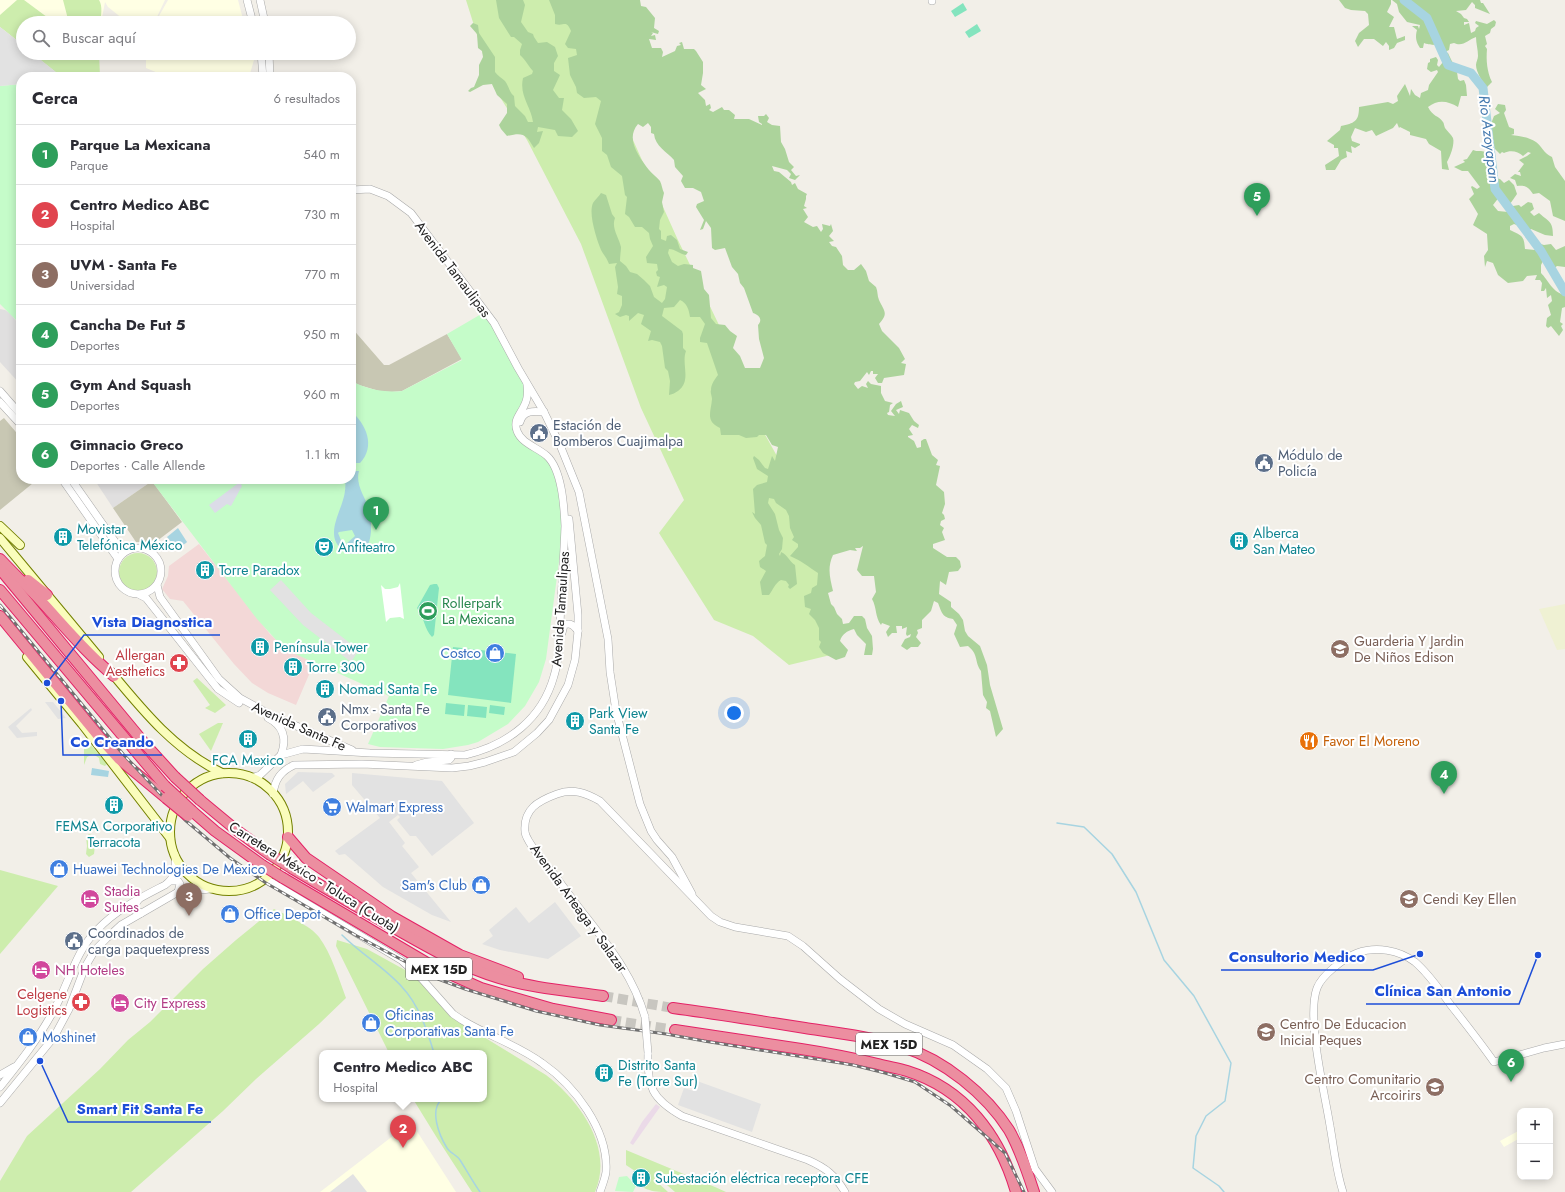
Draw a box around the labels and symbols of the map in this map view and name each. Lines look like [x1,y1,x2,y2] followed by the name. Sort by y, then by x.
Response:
[1473,94,1505,184] water label: Rio Azoyapan
[1244,183,1270,216] pin: 5
[410,217,496,321] street label: Avenida Tamaulipas
[553,415,683,451] place label: Estación de Bomberos Cuajimalpa
[528,422,550,444] public building icon: Estación de Bomberos Cuajimalpa
[1278,445,1343,481] place label: Módulo de Policía
[1253,452,1275,474] public building icon: Módulo de Policía
[363,497,389,530] pin: 1
[77,519,183,555] place label: Movistar Telefónica México
[1253,523,1316,559] place label: Alberca San Mateo
[52,526,74,548] building icon: Movistar Telefónica México
[1228,530,1250,552] building icon: Alberca San Mateo
[313,536,335,558] theatre icon: Anfiteatro
[338,537,395,557] place label: Anfiteatro
[546,550,574,667] street label: Avenida Tamaulipas
[194,559,216,581] building icon: Torre Paradox
[219,560,299,580] place label: Torre Paradox
[442,593,515,629] place label: Rollerpark La Mexicana
[417,600,439,622] sports icon: Rollerpark La Mexicana
[84,608,220,635] callout: Vista Diagnostica
[91,611,212,633] text: Vista Diagnostica
[1354,631,1464,667] place label: Guarderia Y Jardin De Niños Edison
[249,636,271,658] building icon: Península Tower
[274,637,368,657] place label: Península Tower
[1329,638,1351,660] school or university icon: Guarderia Y Jardin De Niños Edison
[484,642,506,664] shop icon: Costco
[440,643,481,663] place label: Costco
[106,645,165,681] place label: Allergan Aesthetics
[168,652,190,674] pharmacy icon: Allergan Aesthetics
[282,656,304,678] building icon: Torre 300
[307,657,365,677] place label: Torre 300
[314,678,336,700] building icon: Nomad Santa Fe
[339,679,437,699] place label: Nomad Santa Fe
[249,696,349,756] street label: Avenida Santa Fe
[341,699,430,735] place label: Nmx - Santa Fe Corporativos
[589,703,648,739] place label: Park View Santa Fe
[724,703,744,723] your location
[316,706,338,728] public building icon: Nmx - Santa Fe Corporativos
[564,710,586,732] building icon: Park View Santa Fe
[63,728,162,755] callout: Co Creando
[237,728,259,750] building icon: FCA Mexico
[1298,730,1320,752] restaurant icon: Favor El Moreno
[70,731,154,753] text: Co Creando
[1323,731,1420,751] place label: Favor El Moreno
[212,750,284,770] place label: FCA Mexico
[1431,761,1457,794] pin: 4
[103,794,125,816] building icon: FEMSA Corporativo Terracota
[321,796,343,818] supermarket icon: Walmart Express
[346,797,443,817] place label: Walmart Express
[56,816,173,852] place label: FEMSA Corporativo Terracota
[225,816,403,938] street label: Carretera México - Toluca (Cuota)
[525,840,633,977] street label: Avenida Arteaga y Salazar
[48,858,70,880] shop icon: Huawei Technologies De Mexico
[73,859,266,879] place label: Huawei Technologies De Mexico
[470,874,492,896] shop icon: Sam's Club
[402,875,467,895] place label: Sam's Club
[104,881,140,917] place label: Stadia Suites
[176,883,202,916] pin: 3
[79,888,101,910] hotel icon: Stadia Suites
[1398,888,1420,910] school or university icon: Cendi Key Ellen
[1423,889,1517,909] place label: Cendi Key Ellen
[219,903,241,925] shop icon: Office Depot
[244,904,321,924] place label: Office Depot
[88,923,210,959] place label: Coordinados de carga paquetexpress
[63,930,85,952] public building icon: Coordinados de carga paquetexpress
[1221,943,1373,970] callout: Consultorio Medico
[1229,946,1365,968] text: Consultorio Medico
[406,958,472,980] road number: MEX 15D
[30,959,52,981] hotel icon: NH Hoteles
[55,960,125,980] place label: NH Hoteles
[1366,977,1519,1004] callout: Clínica San Antonio
[1375,980,1512,1002] text: Clínica San Antonio
[16,984,67,1020] place label: Celgene Logistics
[70,991,92,1013] pharmacy icon: Celgene Logistics
[109,992,131,1014] hotel icon: City Express
[134,993,206,1013] place label: City Express
[385,1005,514,1041] place label: Oficinas Corporativas Santa Fe
[360,1012,382,1034] shop icon: Oficinas Corporativas Santa Fe
[1280,1014,1407,1050] place label: Centro De Educacion Inicial Peques
[1255,1021,1277,1043] school or university icon: Centro De Educacion Inicial Peques
[17,1026,39,1048] shop icon: Moshinet
[42,1027,96,1047] place label: Moshinet
[856,1033,922,1055] road number: MEX 15D
[1498,1049,1524,1082] pin: 6
[618,1055,698,1091] place label: Distrito Santa Fe (Torre Sur)
[593,1062,615,1084] building icon: Distrito Santa Fe (Torre Sur)
[1304,1069,1421,1105] place label: Centro Comunitario Arcoirirs
[1424,1076,1446,1098] school or university icon: Centro Comunitario Arcoirirs
[68,1095,211,1122] callout: Smart Fit Santa Fe
[77,1098,204,1120] text: Smart Fit Santa Fe
[390,1115,416,1148] pin: 2
[630,1167,652,1189] building icon: Subestación eléctrica receptora CFE
[655,1168,869,1188] place label: Subestación eléctrica receptora CFE

